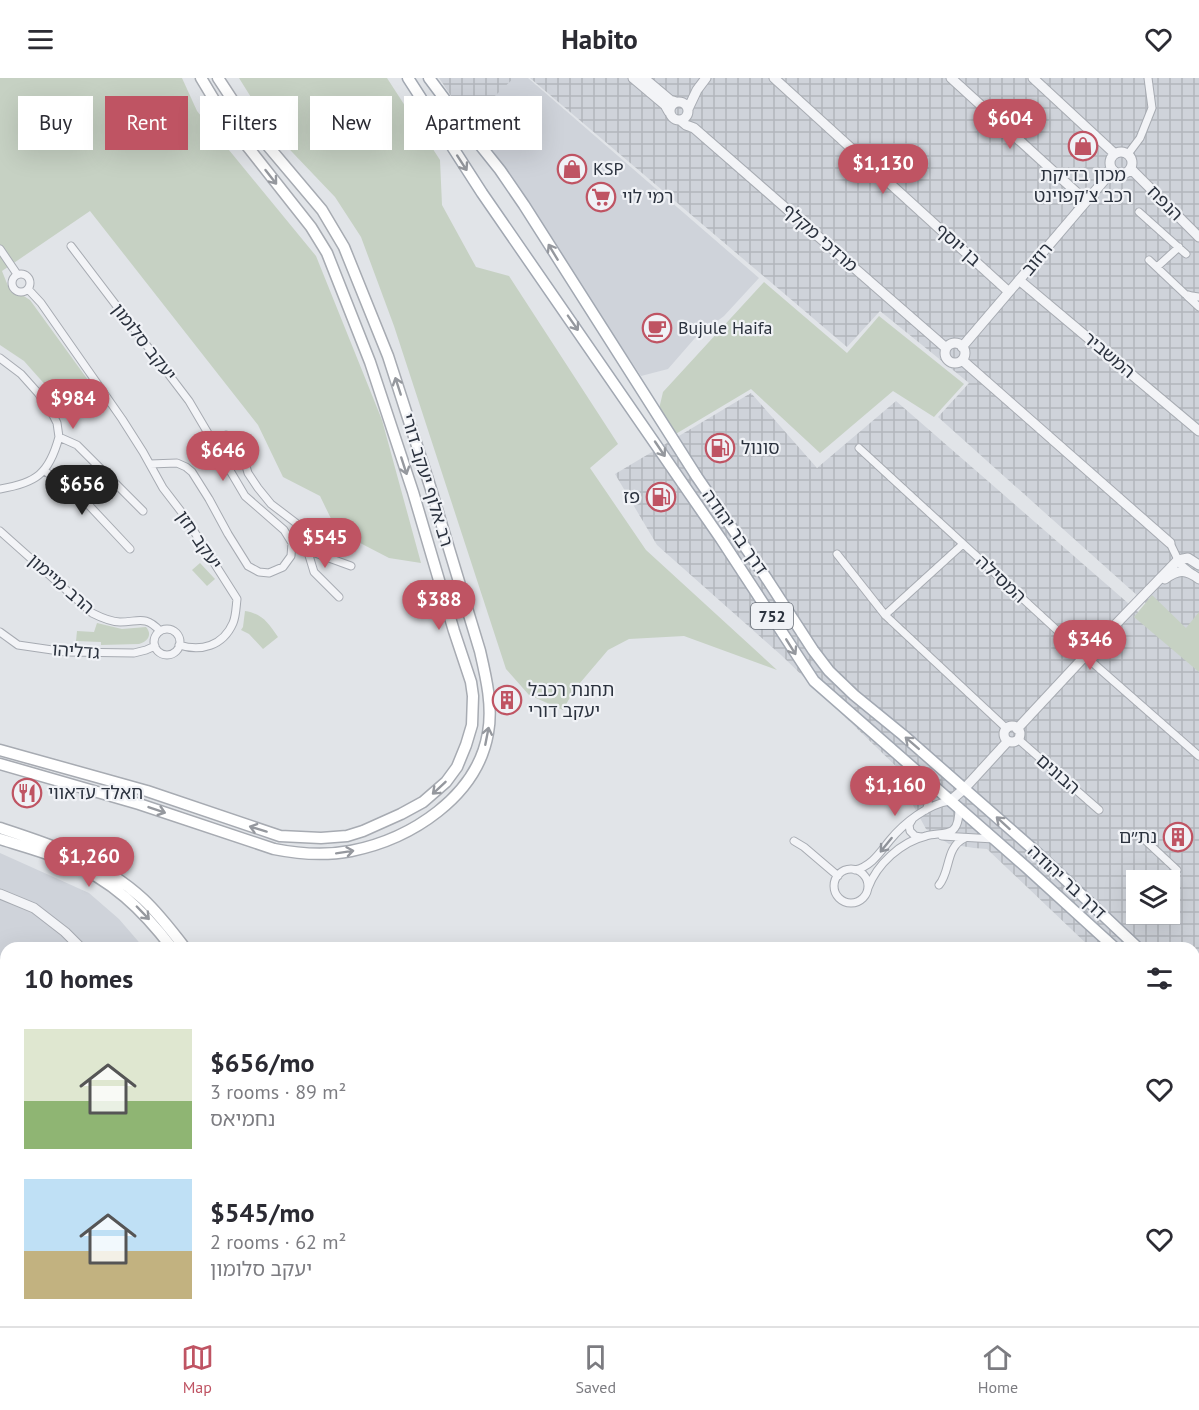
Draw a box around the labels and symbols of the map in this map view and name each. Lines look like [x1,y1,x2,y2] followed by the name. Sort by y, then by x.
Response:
[974,99,1046,150] pin: $604
[1067,130,1099,162] shop icon: מכון בדיקת רכב צ'קפוינט
[834,144,932,195] pin: $1,130
[556,153,588,185] shop icon: KSP
[456,154,469,171] one-way arrow
[593,157,624,180] place label: KSP
[1034,163,1132,207] place label: מכון בדיקת רכב צ'קפוינט
[264,169,277,185] one-way arrow
[1143,180,1188,225] street label: הנפח
[585,181,617,213] supermarket icon: רמי לוי
[622,185,673,208] place label: רמי לוי
[778,198,863,277] street label: מרדכי מקלף
[931,218,986,271] street label: בן יוסף
[1016,237,1057,280] street label: רוזוב
[547,244,559,261] one-way arrow
[107,298,182,385] street label: יעקב סלומון
[641,312,673,344] cafe icon: Bujule Haifa
[567,315,579,331] one-way arrow
[678,316,772,339] place label: Bujule Haifa
[1079,326,1140,383] street label: המשביר
[392,377,403,396] one-way arrow
[37,379,109,430] pin: $984
[396,411,459,549] street label: רב אלוף יעקב דורי
[187,431,259,482] pin: $646
[704,432,736,464] fuel station icon: סונול
[741,436,780,459] place label: סונול
[654,440,666,457] one-way arrow
[399,456,410,475] one-way arrow
[46,465,118,516] pin: $656
[645,481,677,513] fuel station icon: פז
[698,484,773,579] street label: דרך בר יהודה
[623,485,640,508] place label: פז
[171,506,227,574] street label: יעקב חזן
[289,518,361,569] pin: $545
[23,548,99,619] street label: הרב מיימון
[971,550,1031,608] street label: המסילה
[403,580,475,631] pin: $388
[751,603,793,629] road number: 752
[1054,620,1126,671] pin: $346
[52,637,101,664] street label: גדליהו
[785,638,798,655] one-way arrow
[528,678,614,722] place label: תחנת רכבל יעקב דורי
[491,684,523,716] building icon: תחנת רכבל יעקב דורי
[482,727,493,746] one-way arrow
[904,736,920,749] one-way arrow
[1032,748,1085,799] street label: הבונים
[846,766,944,817] pin: $1,160
[11,777,43,809] restaurant icon: חאלד עדאווי
[48,781,143,804] place label: חאלד עדאווי
[431,781,446,795] one-way arrow
[147,805,166,816] one-way arrow
[995,816,1010,830] one-way arrow
[1162,821,1194,853] building icon: נת״ם
[249,823,268,834] one-way arrow
[1119,825,1157,848] place label: נת״ם
[40,837,138,888] pin: $1,260
[879,837,893,852] one-way arrow
[1023,839,1112,924] street label: דרך בר יהודה
[334,846,354,857] one-way arrow
[136,906,150,921] one-way arrow

